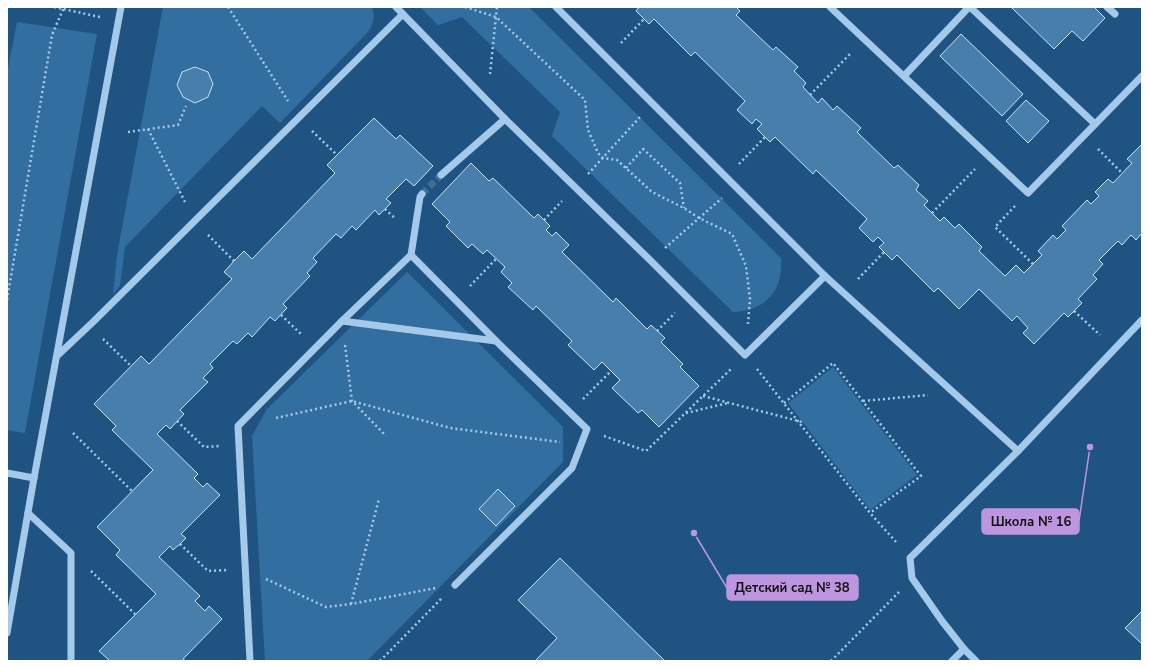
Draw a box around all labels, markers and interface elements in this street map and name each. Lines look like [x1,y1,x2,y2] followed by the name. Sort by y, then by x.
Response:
[982,509,1079,534] callout: Школа № 16
[991,513,1072,531] text: Школа № 16
[727,575,858,600] callout: Детский сад № 38
[734,579,850,597] text: Детский сад № 38

